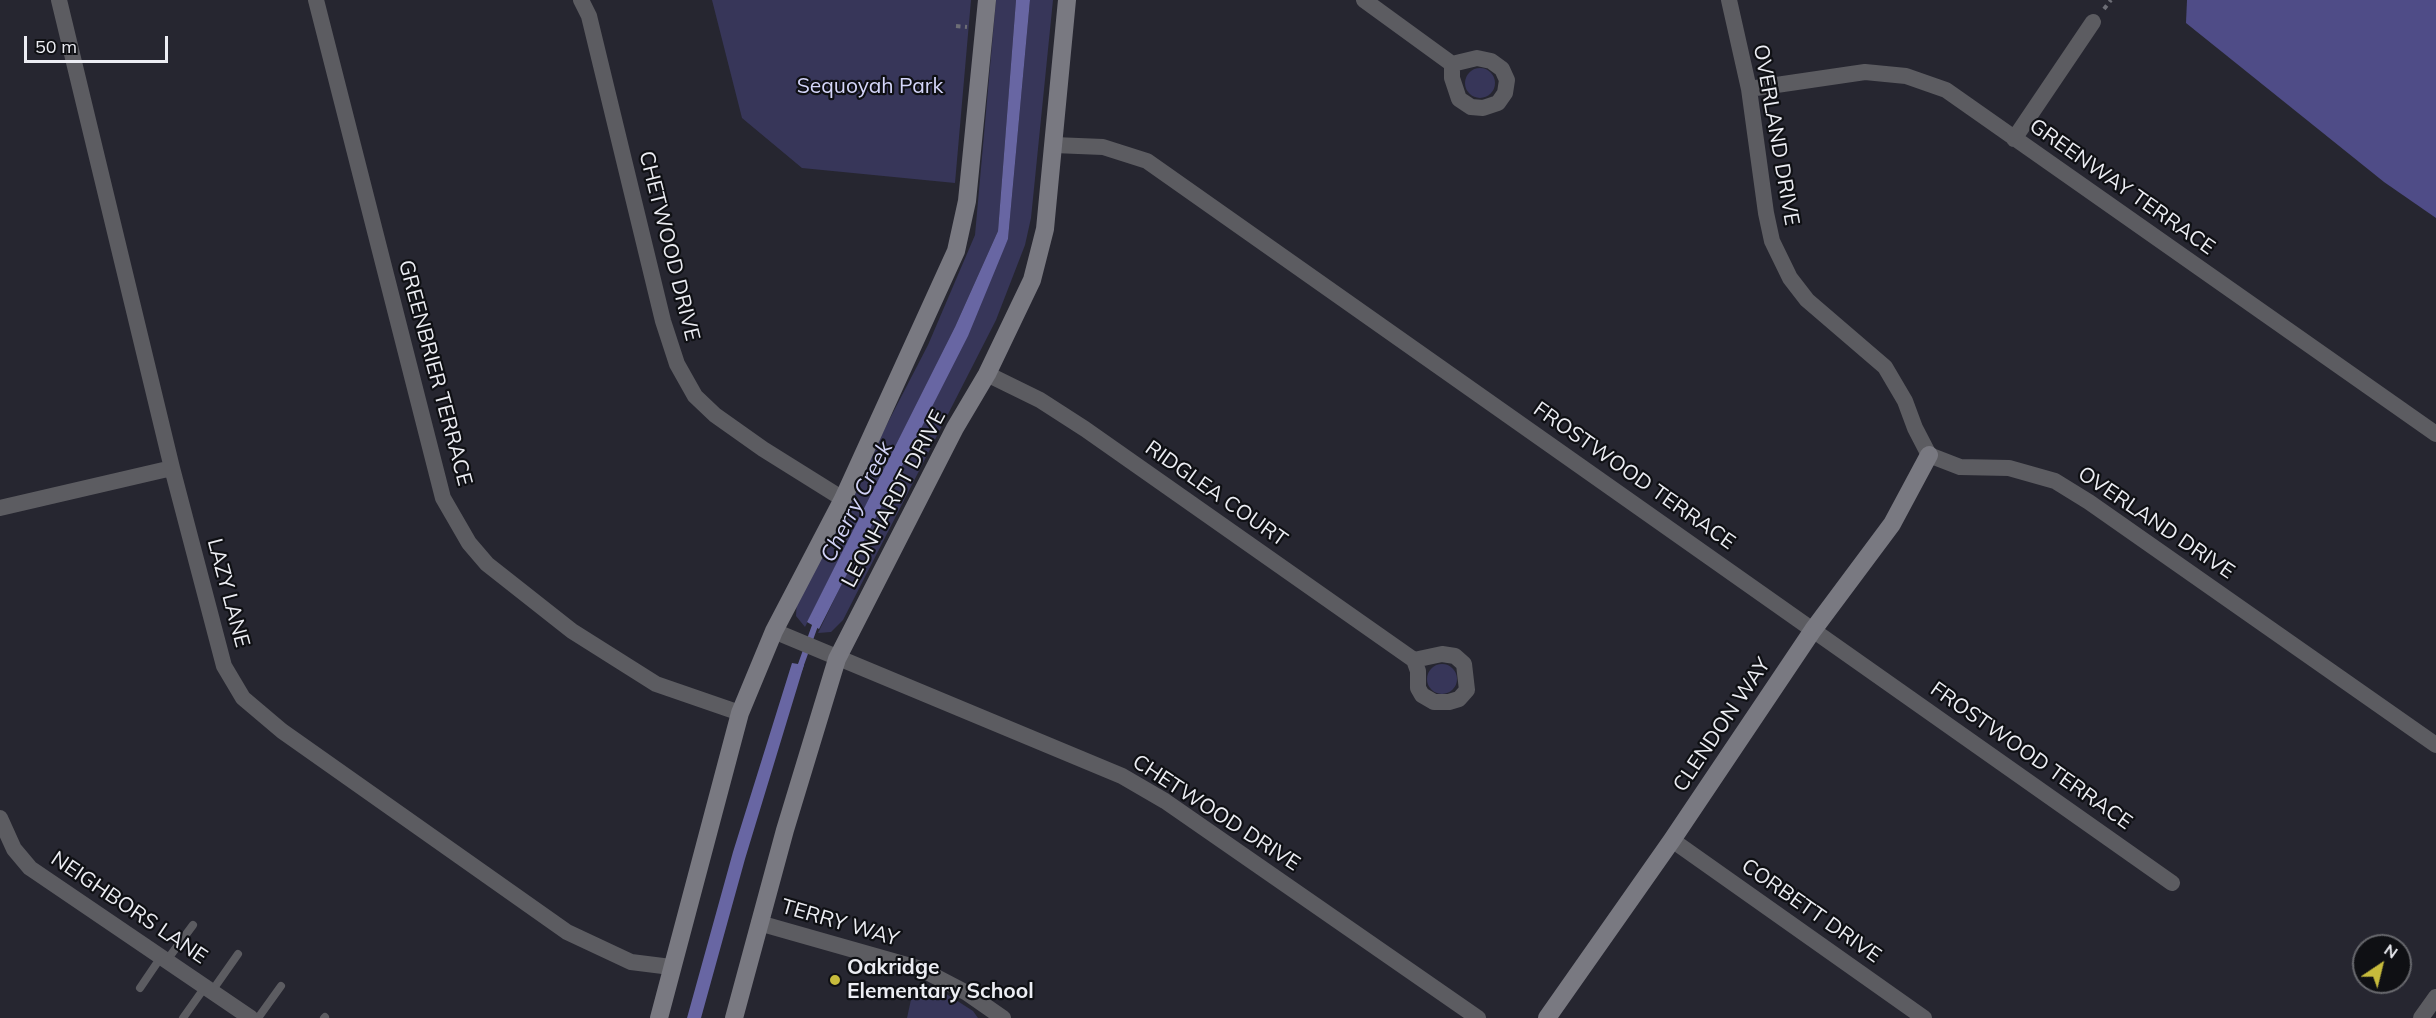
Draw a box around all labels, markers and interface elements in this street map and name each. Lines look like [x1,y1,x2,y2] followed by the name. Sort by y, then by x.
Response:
[27,24,171,62] scale bar
[35,35,77,58] text: 50 m
[1748,43,1804,227] street label: OVERLAND DRIVE
[797,74,943,100] park label: Sequoyah Park
[2024,113,2220,261] street label: GREENWAY TERRACE
[633,148,705,344] street label: CHETWOOD DRIVE
[393,257,477,489] street label: GREENBRIER TERRACE
[1528,397,1740,555] street label: FROSTWOOD TERRACE
[837,406,951,592] street label: LEONHARDT DRIVE
[1140,436,1292,552] street label: RIDGLEA COURT
[815,437,899,567] water label: Cherry Creek
[2073,461,2239,585] street label: OVERLAND DRIVE
[201,536,255,650] street label: LAZY LANE
[1668,653,1776,797] street label: CLENDON WAY
[1925,677,2137,835] street label: FROSTWOOD TERRACE
[1127,749,1305,877] street label: CHETWOOD DRIVE
[46,846,212,970] street label: NEIGHBORS LANE
[1736,853,1886,969] street label: CORBETT DRIVE
[778,894,902,952] street label: TERRY WAY
[2352,934,2412,994] north arrow
[2380,939,2402,963] text: N
[847,955,1034,1005] place label: Oakridge Elementary School
[828,973,842,987] marker: Oakridge Elementary School

